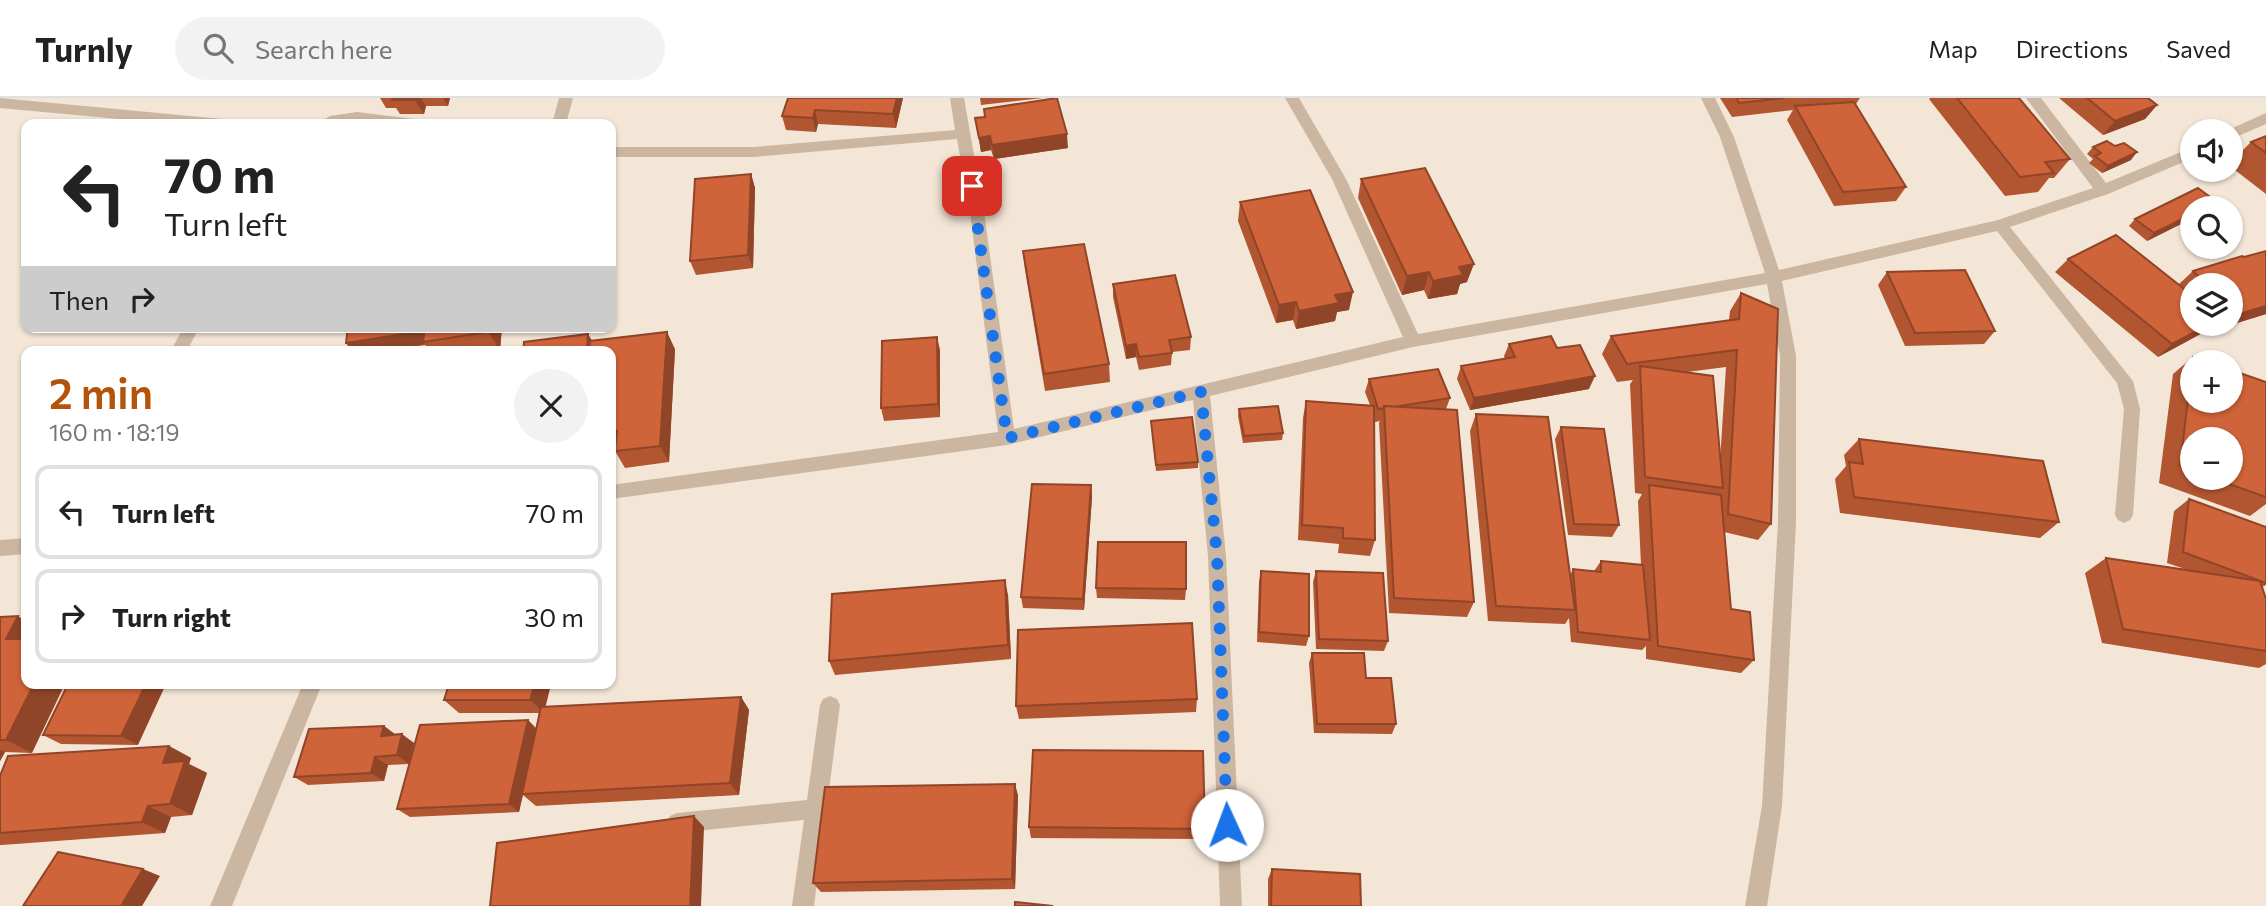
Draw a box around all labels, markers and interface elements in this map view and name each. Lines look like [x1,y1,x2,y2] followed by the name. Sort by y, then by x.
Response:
[175,17,665,80] search box
[35,28,133,69] text: Turnly
[199,29,237,67] icon: search
[255,33,392,64] text: Search here
[1928,34,1978,63] text: Map
[2016,34,2128,63] text: Directions
[2166,34,2231,63] text: Saved
[2180,119,2243,490] map controls
[2180,119,2243,182] button: sound
[164,143,275,203] text: 70 m
[49,147,140,238] icon: left
[942,156,1002,216] pin
[953,167,991,205] icon: arrive
[2180,196,2243,259] button: search
[164,203,288,243] text: Turn left
[2180,273,2243,336] button: layers
[123,280,161,318] icon: right
[49,284,109,315] text: Then
[2180,350,2243,413] button: +
[49,366,153,418] text: 2 min
[514,369,588,443] button: close
[49,418,180,446] text: 160 m · 18:19
[2180,427,2243,490] button: −
[53,493,91,531] icon: left
[112,497,215,528] text: Turn left
[526,497,584,528] text: 70 m
[53,597,91,635] icon: right
[112,601,231,632] text: Turn right
[525,601,584,632] text: 30 m
[1190,788,1264,862] position arrow

